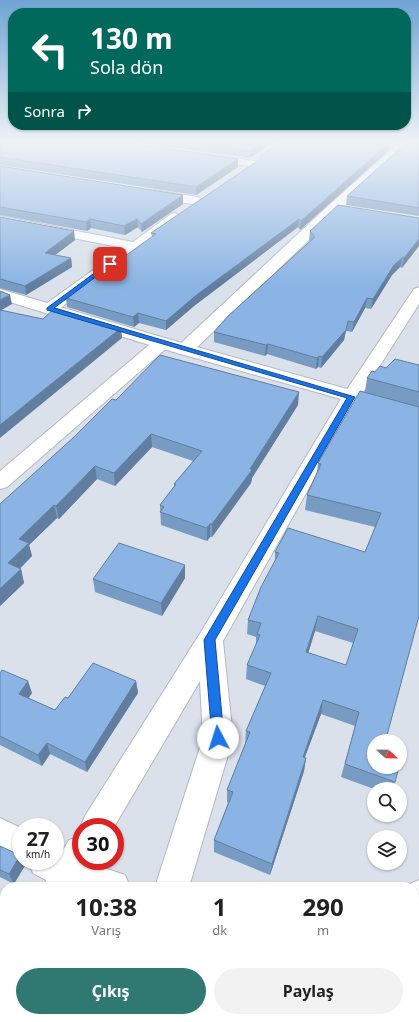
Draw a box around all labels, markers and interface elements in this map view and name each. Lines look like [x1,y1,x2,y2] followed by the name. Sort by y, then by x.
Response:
[90,19,173,57] text: 130 m
[24,24,76,76] icon: left
[90,55,163,79] text: Sola dön
[73,100,95,122] icon: right
[24,101,65,121] text: Sonra
[93,247,127,281] pin
[99,253,121,275] icon: arrive
[197,717,239,759] position arrow
[367,734,407,774] north arrow
[367,734,407,870] map controls
[367,782,407,822] button: search
[72,818,124,870] speed limit sign: 30
[27,825,49,852] text: 27
[367,830,407,870] button: layers
[26,847,50,861] text: km/h
[75,890,137,923] text: 10:38
[213,890,227,923] text: 1
[302,890,344,923] text: 290
[91,921,121,939] text: Varış
[212,921,227,939] text: dk
[317,921,329,939] text: m
[16,968,206,1014] button: Çıkış
[214,968,403,1014] button: Paylaş

